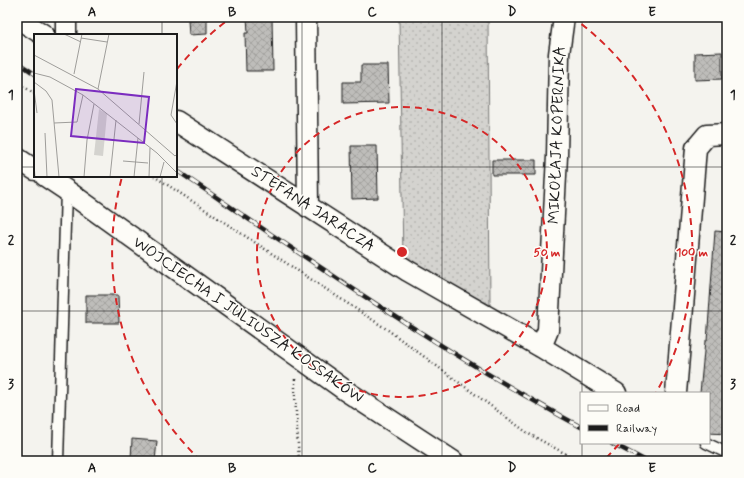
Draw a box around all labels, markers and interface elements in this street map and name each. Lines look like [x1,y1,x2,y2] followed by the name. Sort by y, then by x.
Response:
[88,4,96,21] text: A
[228,4,237,21] text: B
[367,4,377,21] text: C
[508,4,517,21] text: D
[648,4,656,21] text: E
[34,34,177,177] inset map
[543,46,571,224] street label: MIKOŁAJA KOPERNIKA
[8,87,14,104] text: 1
[730,87,736,104] text: 1
[247,161,379,257] street label: STEFANA JARACZA
[8,232,15,249] text: 2
[129,232,367,408] street label: WOJCIECHA I JULIUSZA KOSSAKÓW
[730,232,737,249] text: 2
[395,245,409,259] centre of rings
[534,245,561,261] text: 50 m
[676,245,709,261] text: 100 m
[8,376,14,393] text: 3
[730,376,736,393] text: 3
[580,392,710,444] legend
[616,401,640,417] text: Road
[616,421,658,437] text: Railway
[88,460,96,477] text: A
[228,460,237,477] text: B
[367,460,377,477] text: C
[508,460,517,477] text: D
[648,460,656,477] text: E

